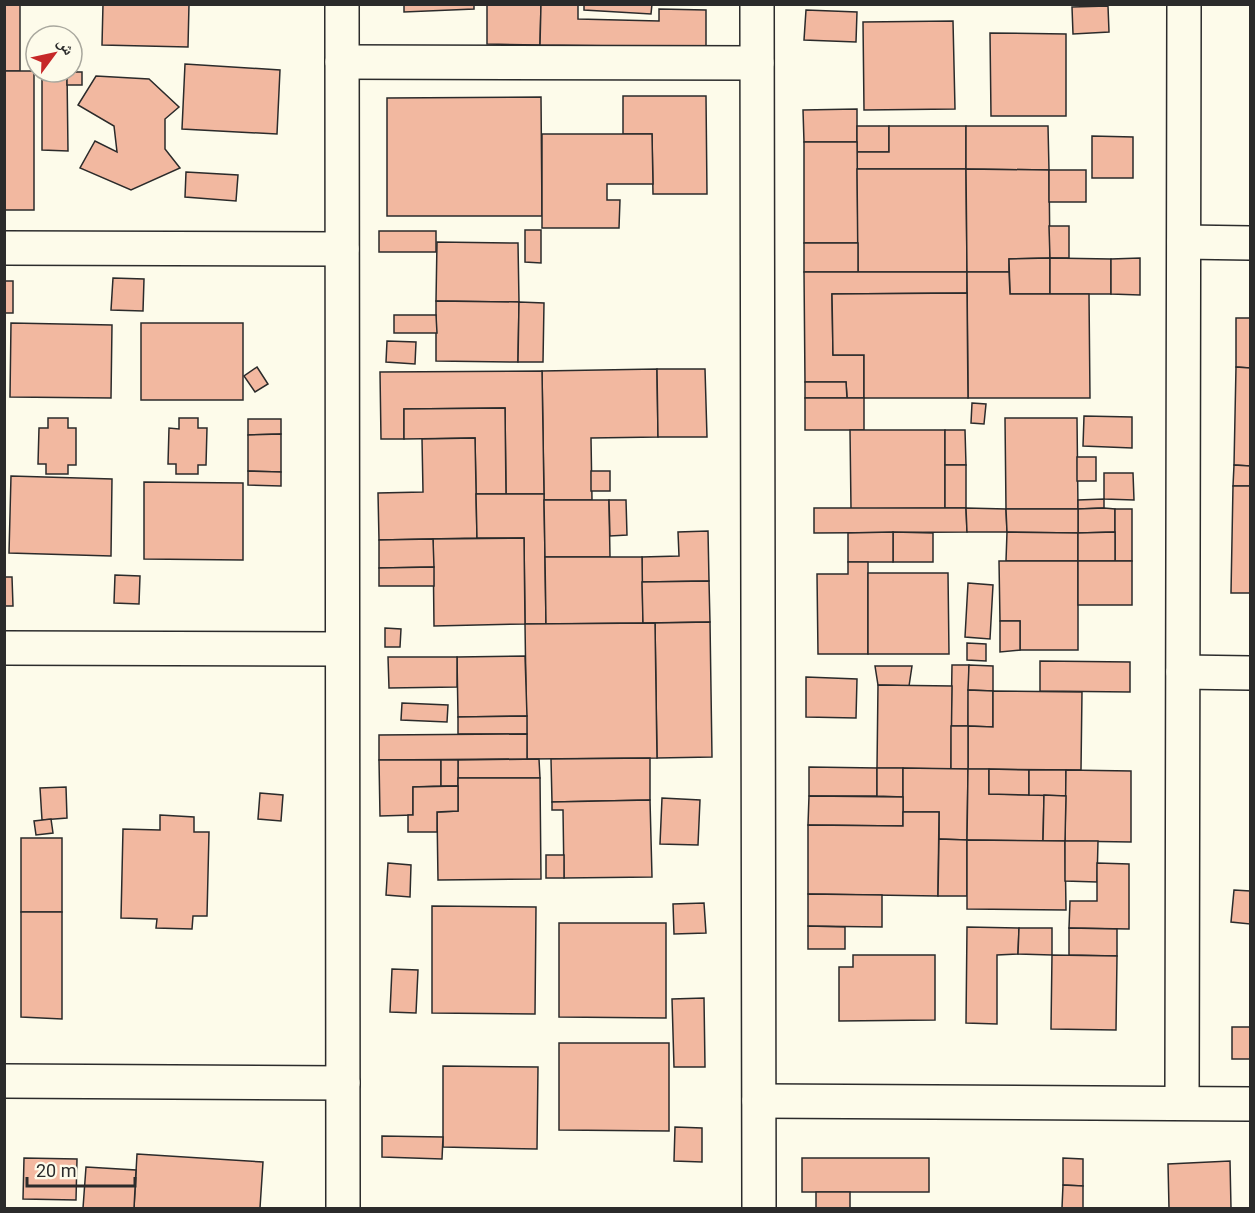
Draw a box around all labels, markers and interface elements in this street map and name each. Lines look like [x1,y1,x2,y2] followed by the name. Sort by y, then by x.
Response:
[24,24,84,84] north arrow
[54,34,79,58] text: ش
[27,1150,135,1188] scale bar
[36,1160,76,1181] text: 20 m

